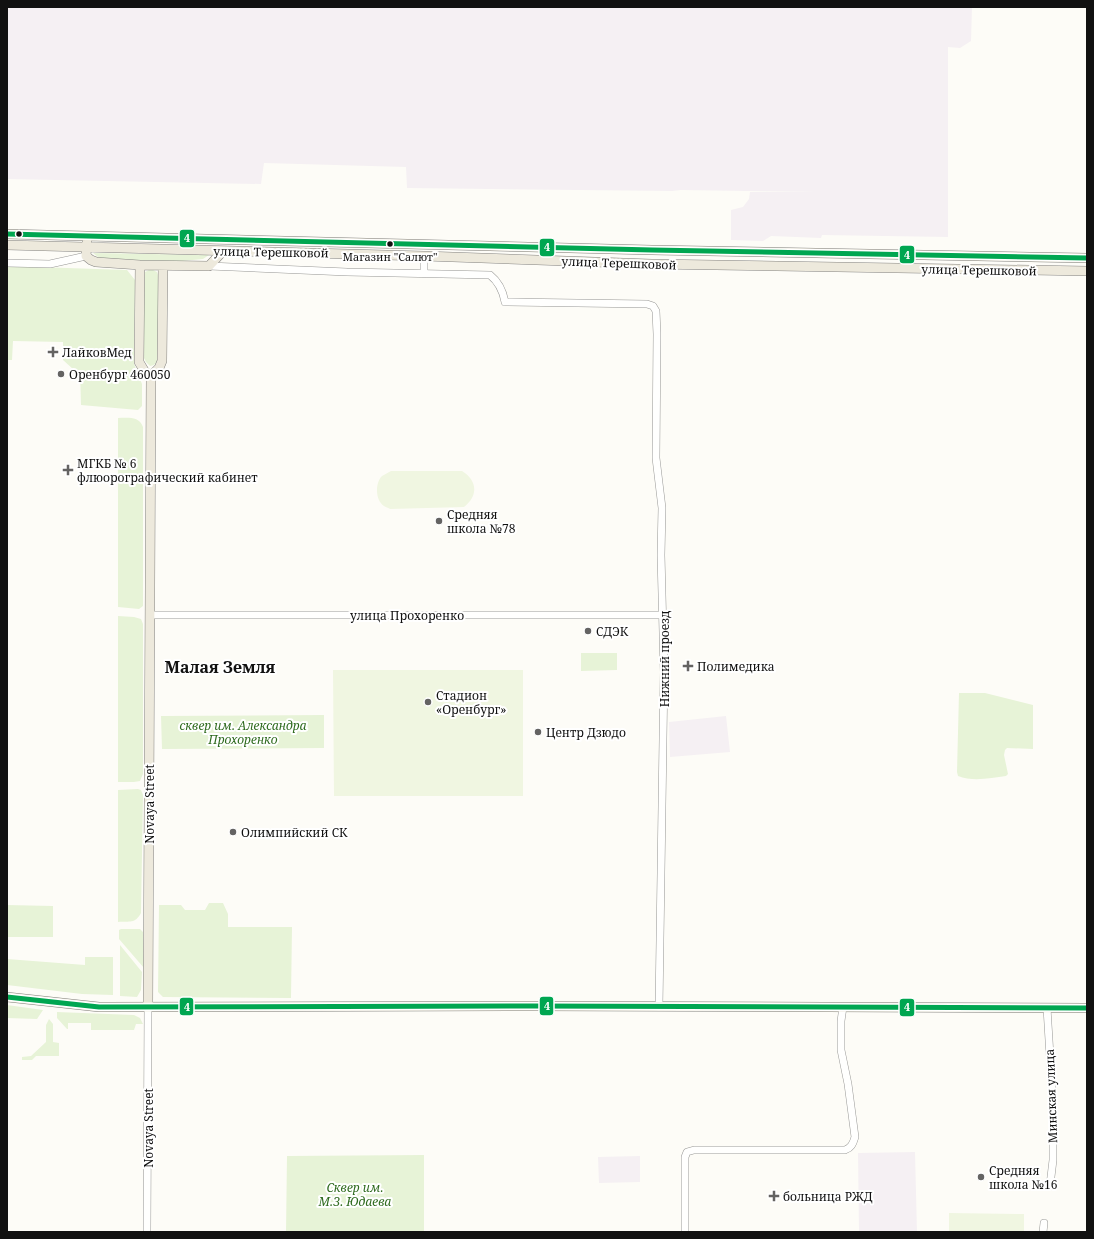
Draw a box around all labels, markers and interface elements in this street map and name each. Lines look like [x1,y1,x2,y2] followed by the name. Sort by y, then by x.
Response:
[14,229,24,239] unlabelled marker
[179,229,195,248] line badge: 4
[184,230,190,245] text: 4
[539,238,555,257] line badge: 4
[385,239,395,249] marker: Магазин "Салют"
[544,239,550,254] text: 4
[213,242,329,262] street label: улица Терешковой
[899,245,915,264] line badge: 4
[904,247,910,262] text: 4
[343,249,437,264] place label: Магазин "Салют"
[561,252,677,274] street label: улица Терешковой
[921,260,1037,280] street label: улица Терешковой
[62,344,132,361] place label: ЛайковМед
[47,346,59,358] marker: ЛайковМед
[69,366,171,383] place label: Оренбург 460050
[56,369,66,379] marker: Оренбург 460050
[77,455,258,486] place label: МГКБ № 6 флюорографический кабинет
[62,464,74,476] marker: МГКБ № 6 флюорографический кабинет
[447,506,516,537] place label: Средняя школа №78
[434,516,444,526] marker: Средняя школа №78
[350,607,464,624] street label: улица Прохоренко
[656,611,673,707] street label: Нижний проезд
[596,623,629,640] place label: СДЭК
[583,626,593,636] marker: СДЭК
[165,656,276,678] district label: Малая Земля
[697,658,775,675] place label: Полимедика
[682,660,694,672] marker: Полимедика
[436,687,506,718] place label: Стадион «Оренбург»
[423,697,433,707] marker: Стадион «Оренбург»
[180,717,307,748] park label: сквер им. Александра Прохоренко
[546,724,626,741] place label: Центр Дзюдо
[533,727,543,737] marker: Центр Дзюдо
[141,764,158,844] street label: Novaya Street
[241,824,348,841] place label: Олимпийский СК
[228,827,238,837] marker: Олимпийский СК
[539,996,554,1016] line badge: 4
[179,997,194,1016] line badge: 4
[544,998,550,1013] text: 4
[899,998,915,1017] line badge: 4
[184,999,190,1014] text: 4
[904,999,910,1014] text: 4
[1041,1048,1061,1144] street label: Минская улица
[140,1088,157,1168] street label: Novaya Street
[989,1162,1058,1193] place label: Средняя школа №16
[976,1172,986,1182] marker: Средняя школа №16
[318,1179,392,1210] park label: Сквер им. М.З. Юдаева
[783,1188,873,1205] place label: больница РЖД
[768,1190,780,1202] marker: больница РЖД

